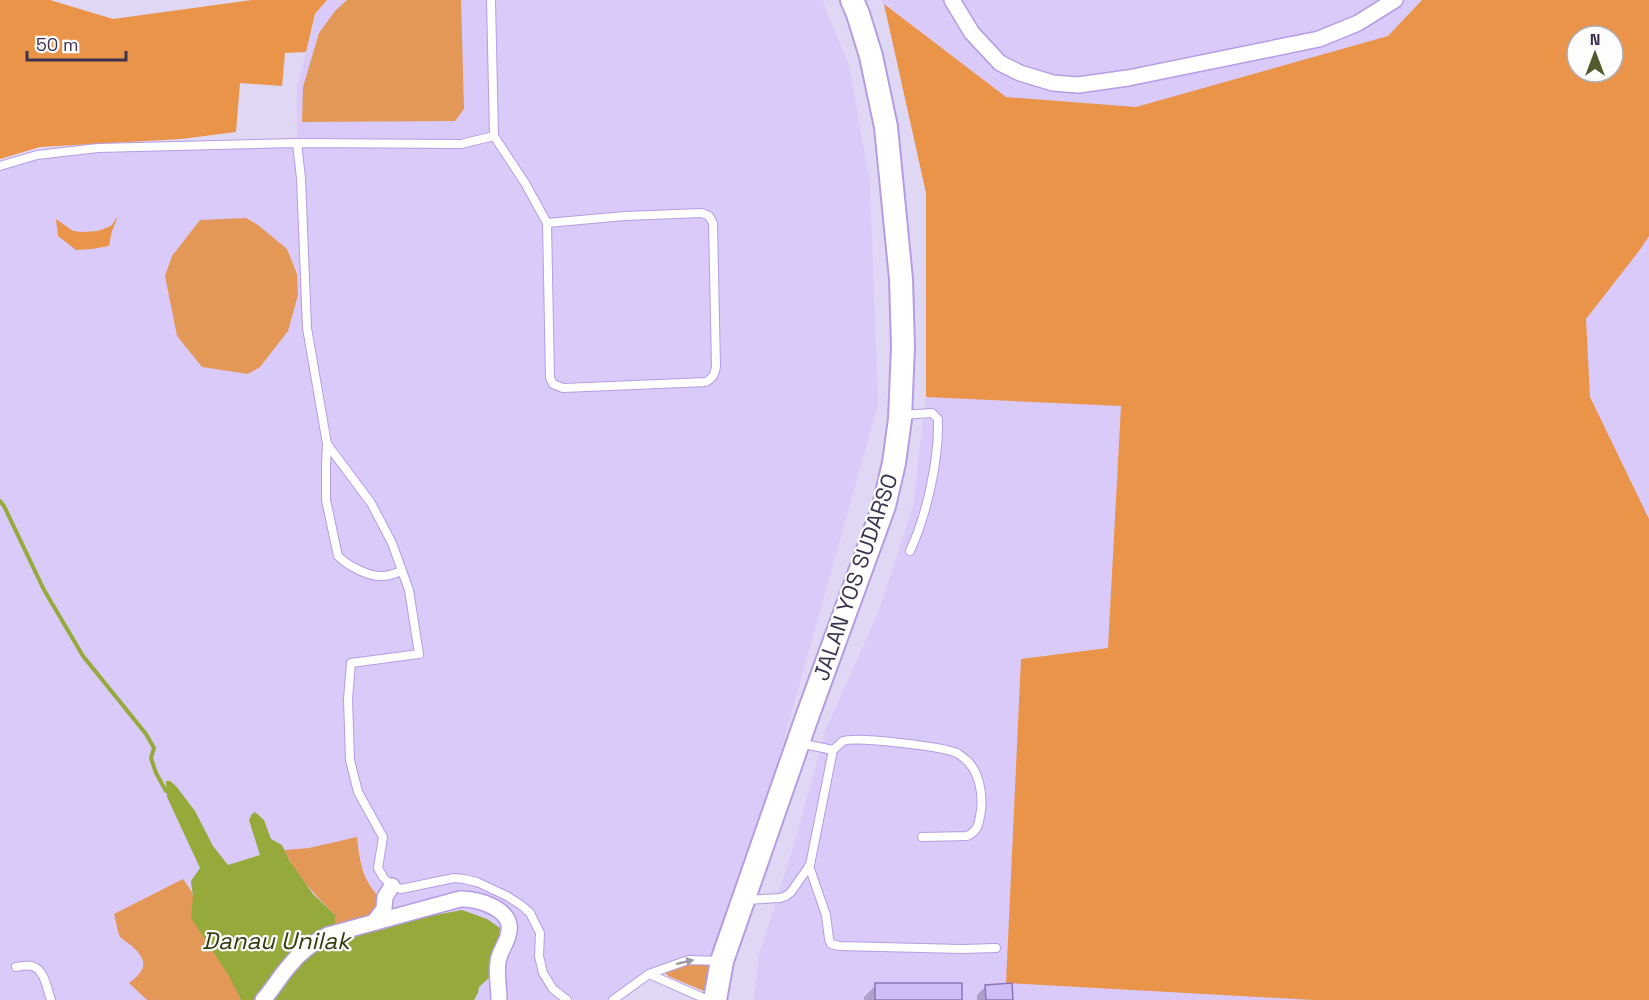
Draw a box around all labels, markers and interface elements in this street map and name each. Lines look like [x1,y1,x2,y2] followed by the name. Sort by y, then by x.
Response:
[27,24,126,62] scale bar
[1565,24,1625,84] north arrow
[1590,29,1600,50] text: N
[36,33,78,56] text: 50 m
[806,470,904,684] street label: JALAN YOS SUDARSO
[202,925,353,956] water label: Danau Unilak
[676,957,694,967] one-way arrow

